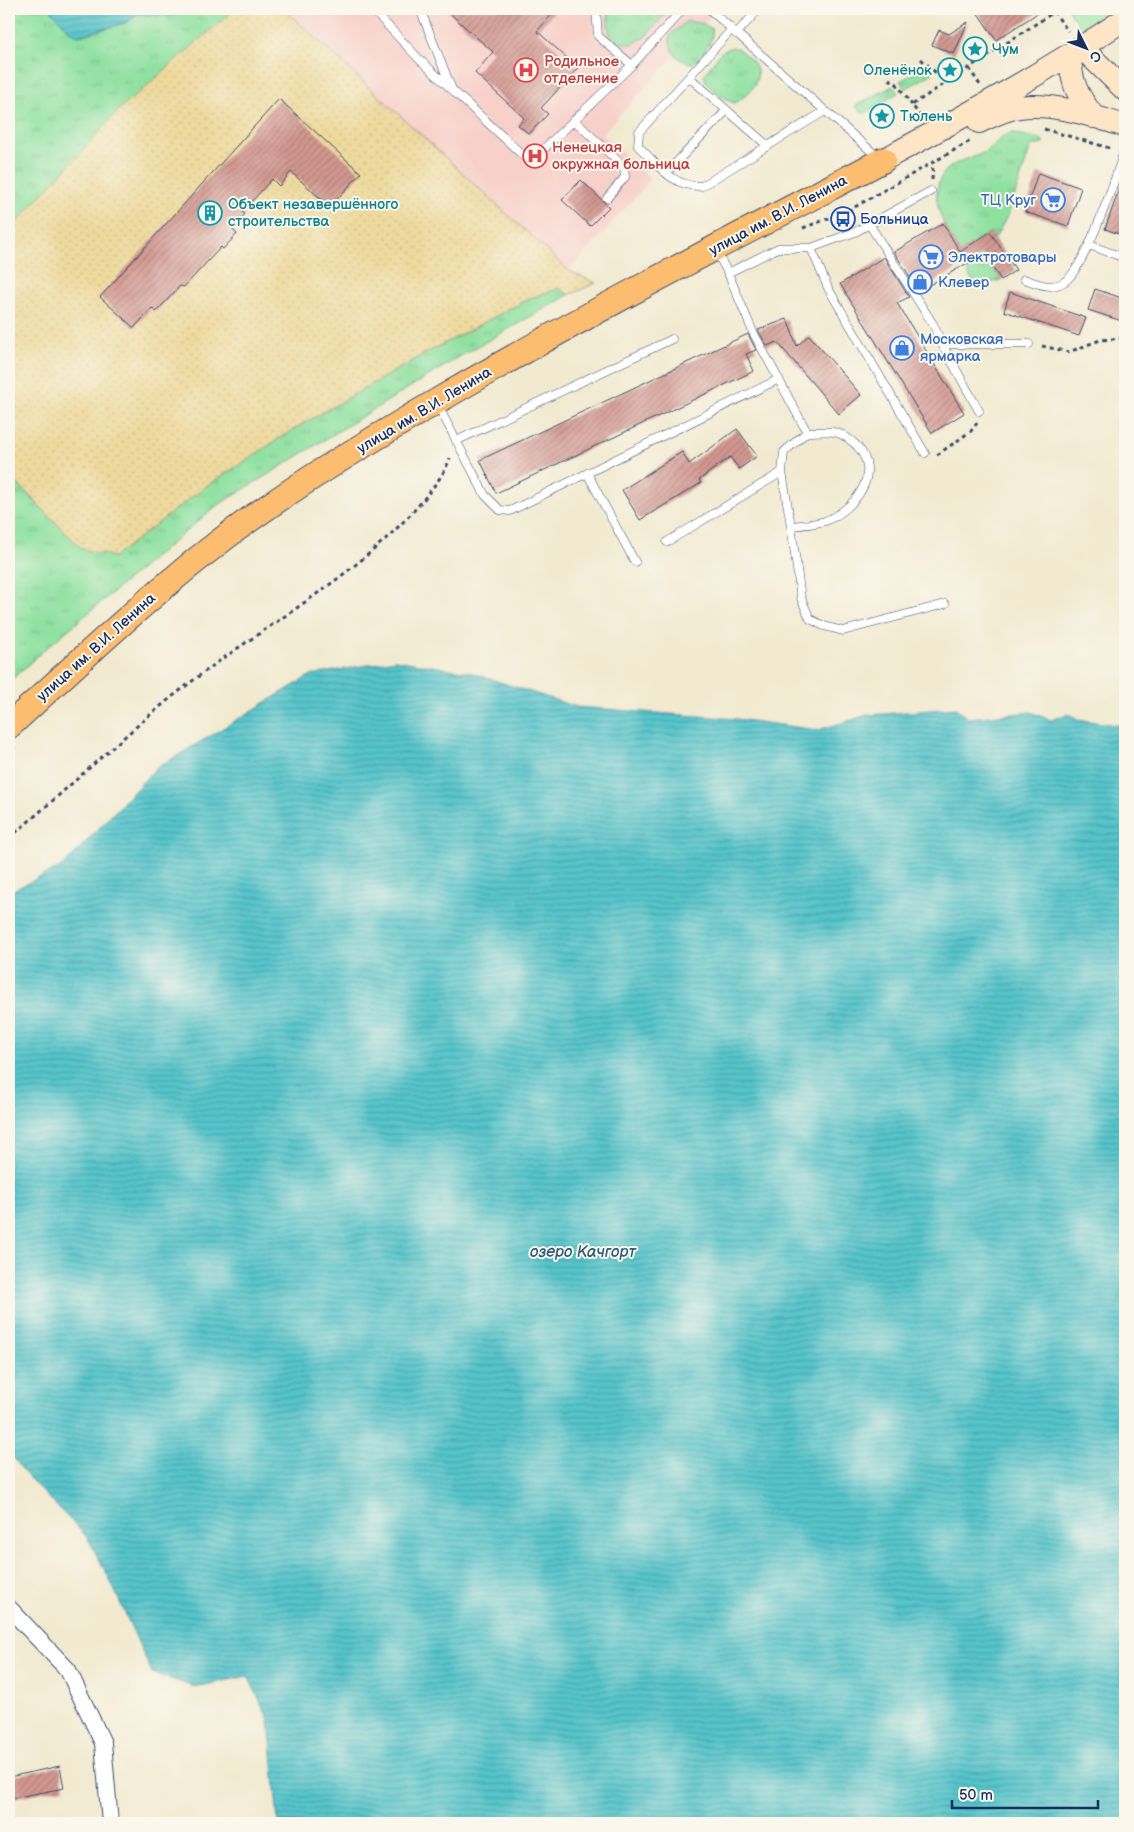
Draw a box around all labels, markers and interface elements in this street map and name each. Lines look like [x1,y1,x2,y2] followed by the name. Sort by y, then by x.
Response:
[1062,22,1112,72] north arrow
[962,36,988,62] place icon: Чум
[992,40,1019,59] place label: Чум
[1086,47,1105,66] text: С
[544,52,619,88] place label: Родильное отделение
[513,57,539,83] hospital icon: Родильное отделение
[937,57,963,83] place icon: Оленёнок
[863,61,932,80] place label: Оленёнок
[869,103,895,129] place icon: Тюлень
[900,107,953,126] place label: Тюлень
[552,138,690,174] place label: Ненецкая окружная больница
[522,143,548,169] hospital icon: Ненецкая окружная больница
[706,171,851,260] street label: улица им. В.И. Ленина
[1040,187,1066,213] supermarket icon: ТЦ Круг
[981,191,1036,210] place label: ТЦ Круг
[228,195,399,231] place label: Объект незавершённого строительства
[197,200,223,226] building icon: Объект незавершённого строительства
[830,206,856,232] bus stop icon: Больница
[860,210,929,229] place label: Больница
[918,244,944,270] supermarket icon: Электротовары
[948,248,1056,267] place label: Электротовары
[907,269,933,295] shop icon: Клевер
[938,273,990,292] place label: Клевер
[920,330,1003,366] place label: Московская ярмарка
[889,335,915,361] shop icon: Московская ярмарка
[354,363,495,458] street label: улица им. В.И. Ленина
[33,589,160,706] street label: улица им. В.И. Ленина
[530,1243,637,1262] water label: озеро Качгорт
[952,1777,1098,1809] scale bar
[959,1786,993,1805] text: 50 m

